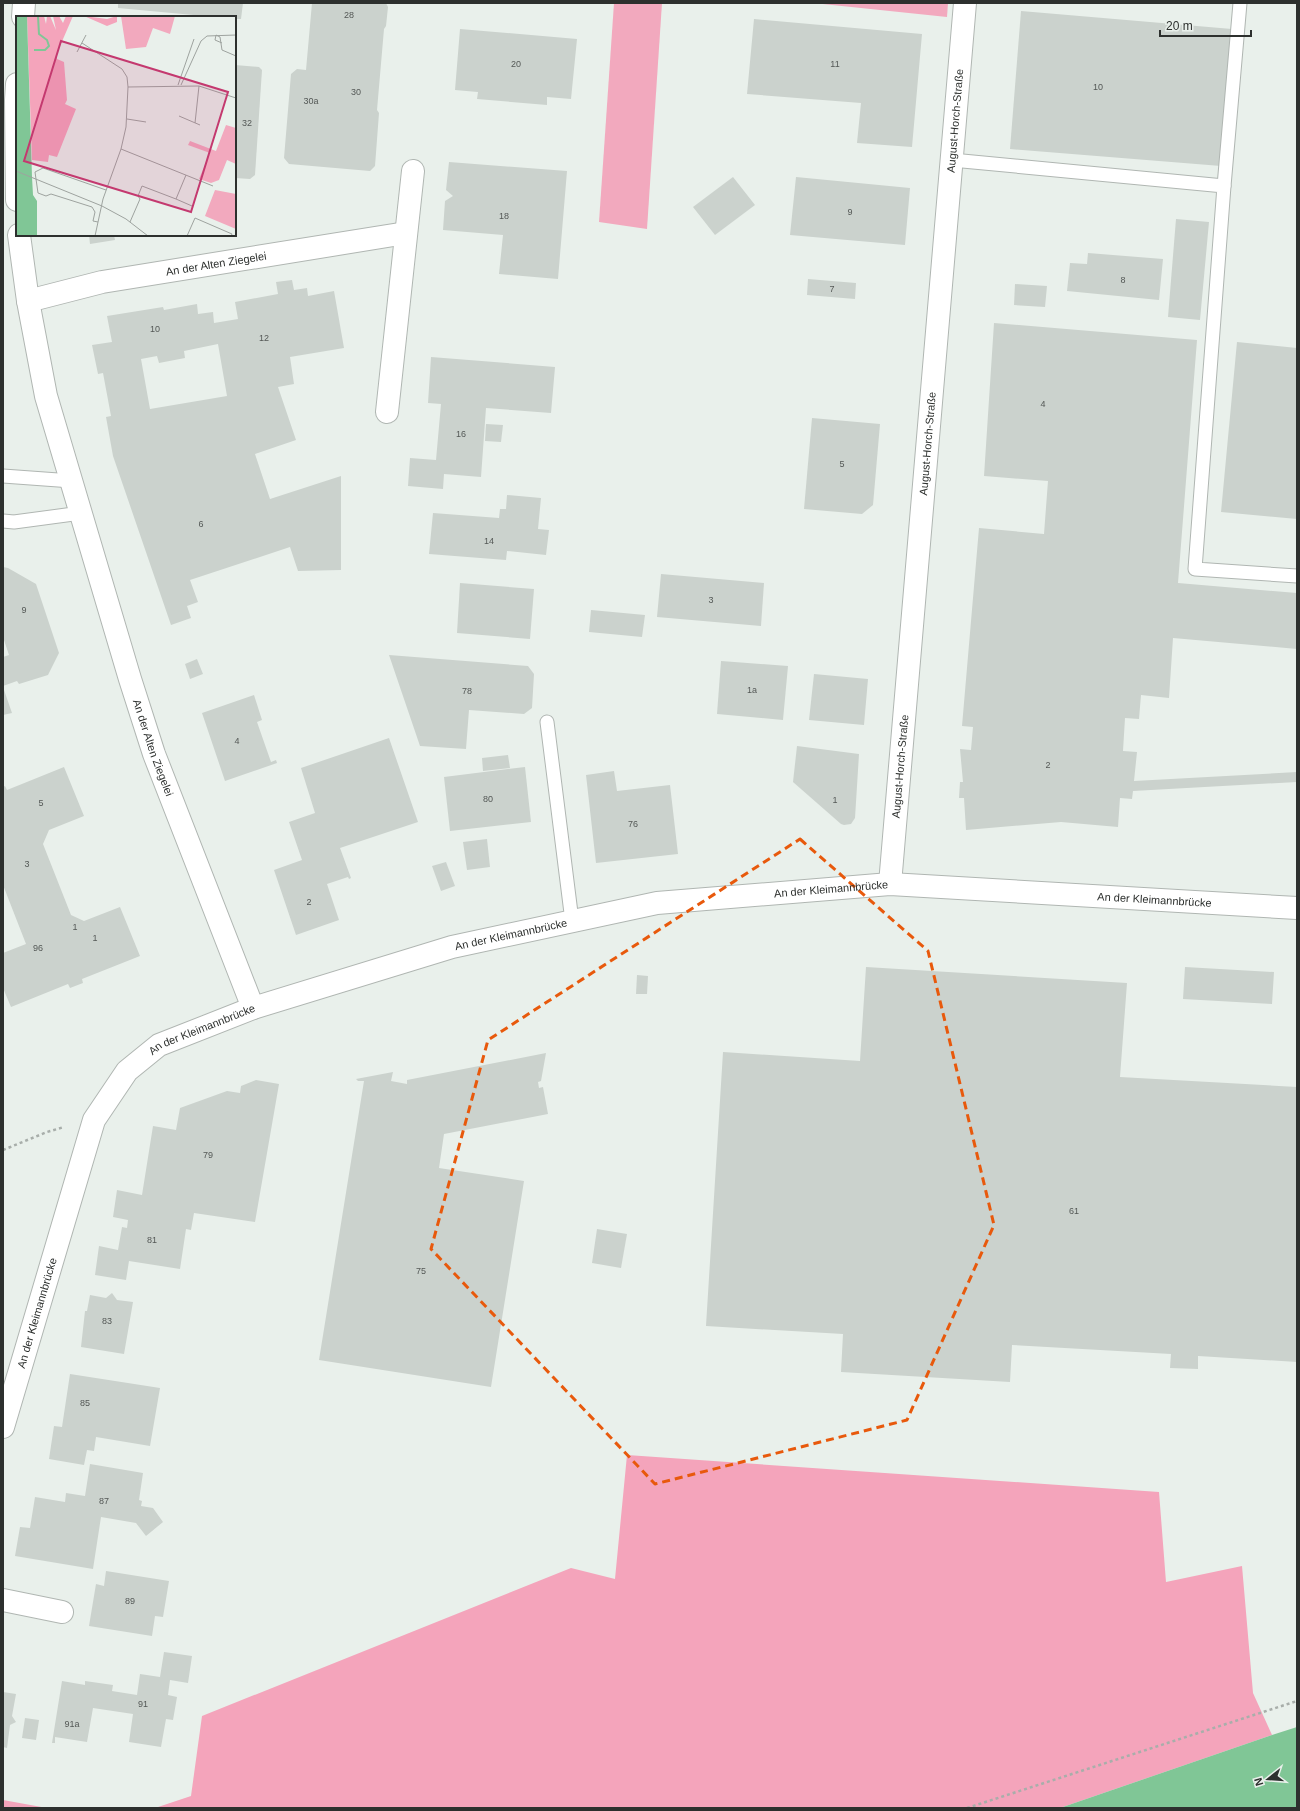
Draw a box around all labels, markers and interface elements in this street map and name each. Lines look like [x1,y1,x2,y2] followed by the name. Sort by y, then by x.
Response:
[344,10,354,20] house number: 28
[1160,12,1251,38] scale bar
[16,16,236,236] inset map
[1166,19,1193,33] text: 20 m
[511,59,521,69] house number: 20
[830,59,840,69] house number: 11
[945,68,965,173] street label: August-Horch-Straße
[1093,82,1103,92] house number: 10
[351,87,361,97] house number: 30
[303,96,319,106] house number: 30a
[242,118,252,128] house number: 32
[847,207,853,217] house number: 9
[499,211,509,221] house number: 18
[165,250,267,278] street label: An der Alten Ziegelei
[1120,275,1126,285] house number: 8
[829,284,835,294] house number: 7
[150,324,160,334] house number: 10
[259,333,269,343] house number: 12
[917,391,938,496] street label: August-Horch-Straße
[1040,399,1046,409] house number: 4
[456,429,466,439] house number: 16
[839,459,845,469] house number: 5
[198,519,204,529] house number: 6
[484,536,494,546] house number: 14
[708,595,714,605] house number: 3
[21,605,27,615] house number: 9
[747,685,757,695] house number: 1a
[462,686,472,696] house number: 78
[131,698,176,798] street label: An der Alten Ziegelei
[890,714,910,819] street label: August-Horch-Straße
[234,736,240,746] house number: 4
[1045,760,1051,770] house number: 2
[483,794,493,804] house number: 80
[832,795,838,805] house number: 1
[38,798,44,808] house number: 5
[628,819,638,829] house number: 76
[24,859,30,869] house number: 3
[774,878,889,899] street label: An der Kleimannbrücke
[1097,890,1212,909] street label: An der Kleimannbrücke
[306,897,312,907] house number: 2
[454,916,568,952] street label: An der Kleimannbrücke
[72,922,78,932] house number: 1
[92,933,98,943] house number: 1
[33,943,43,953] house number: 96
[146,1002,257,1057] street label: An der Kleimannbrücke
[203,1150,213,1160] house number: 79
[1069,1206,1079,1216] house number: 61
[147,1235,157,1245] house number: 81
[15,1256,59,1369] street label: An der Kleimannbrücke
[416,1266,426,1276] house number: 75
[102,1316,112,1326] house number: 83
[80,1398,90,1408] house number: 85
[99,1496,109,1506] house number: 87
[125,1596,135,1606] house number: 89
[138,1699,148,1709] house number: 91
[64,1719,80,1729] house number: 91a
[1248,1759,1288,1799] north arrow
[1252,1776,1265,1787] text: N

